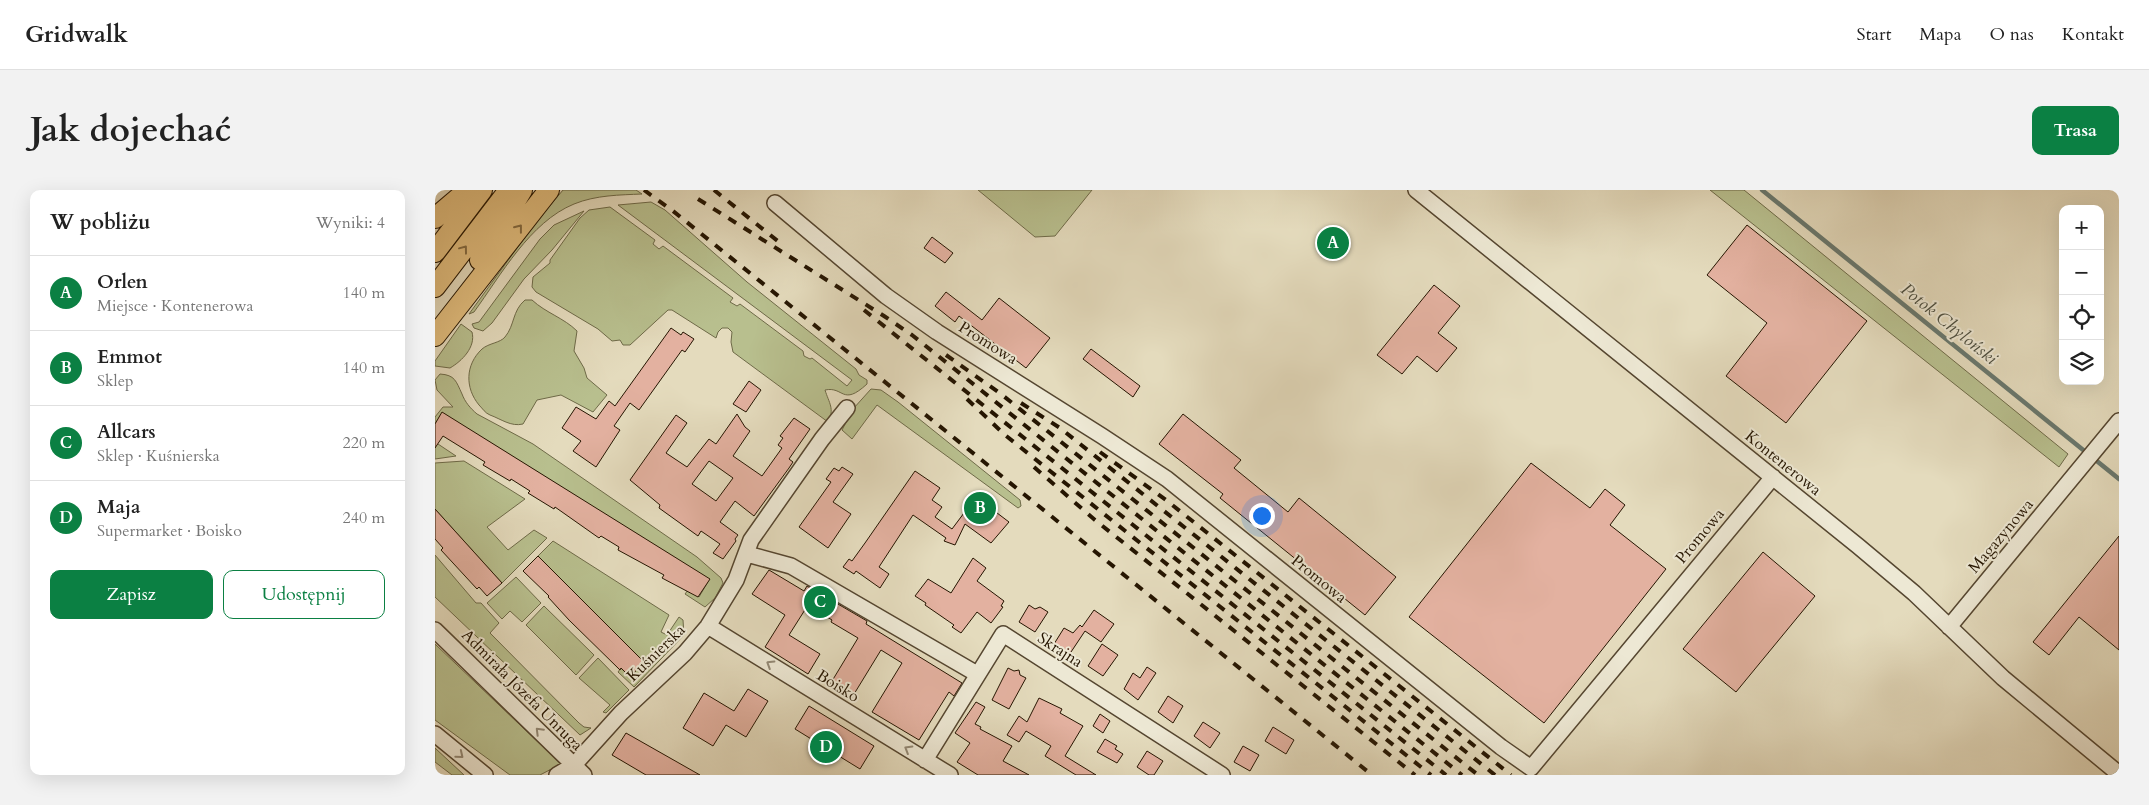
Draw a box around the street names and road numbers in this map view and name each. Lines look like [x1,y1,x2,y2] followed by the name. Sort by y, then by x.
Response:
[954,316,1022,370] street label: Promowa
[1740,425,1826,501] street label: Kontenerowa
[1963,494,2039,578] street label: Magazynowa
[1670,504,1730,568] street label: Promowa
[1286,550,1352,608] street label: Promowa
[622,619,690,686] street label: Kuśnierska
[456,624,588,756] street label: Admirała Józefa Unruga
[1033,627,1087,673] street label: Skrajna
[812,664,864,708] street label: Boisko

